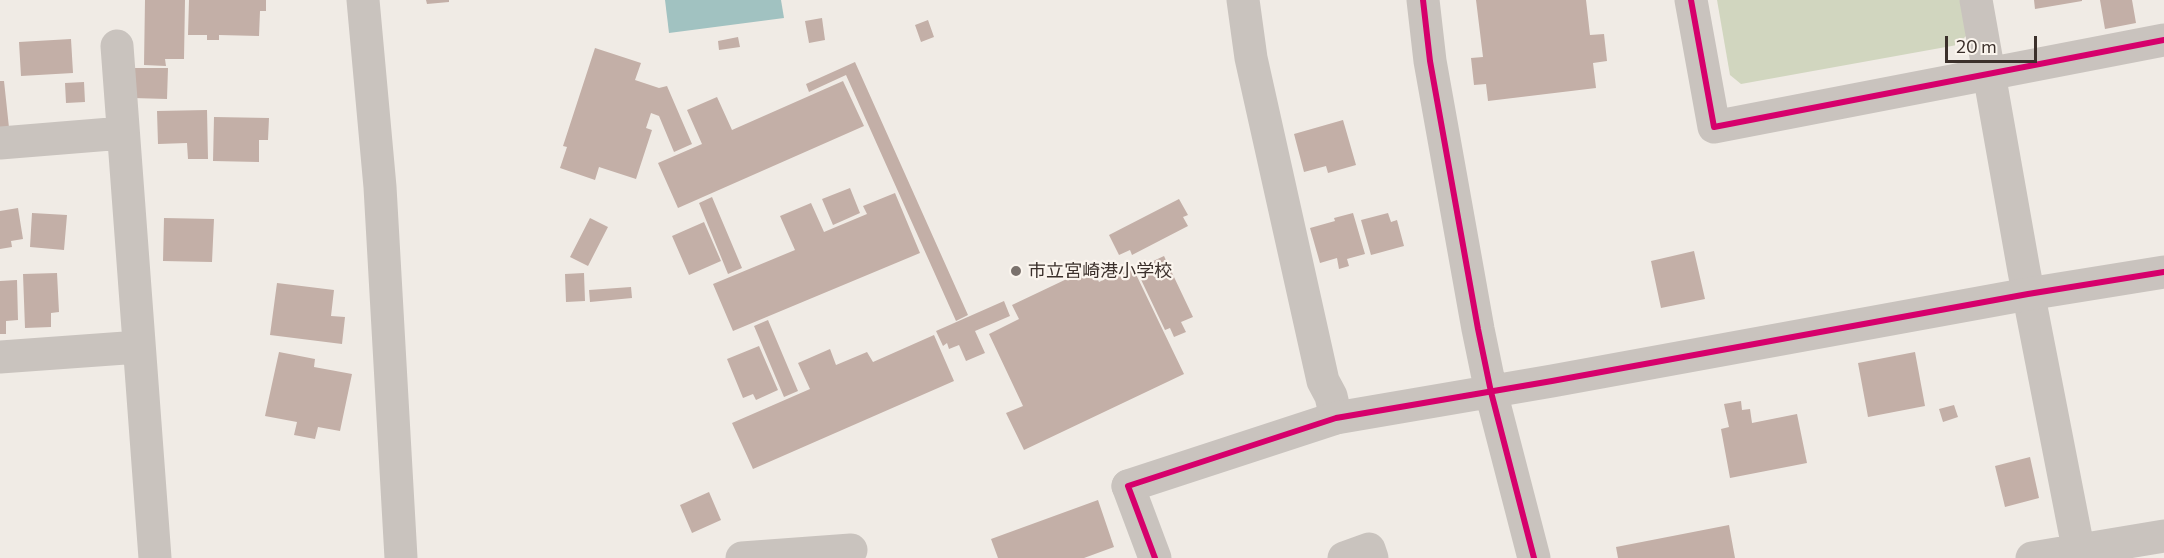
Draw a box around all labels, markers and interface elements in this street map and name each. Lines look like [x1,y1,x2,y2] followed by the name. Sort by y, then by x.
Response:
[1948,24,2040,62] scale bar
[1956,35,1997,57] text: 20 m
[1028,260,1172,282] place label: 市立宮崎港小学校
[1009,264,1023,278] marker: 市立宮崎港小学校

